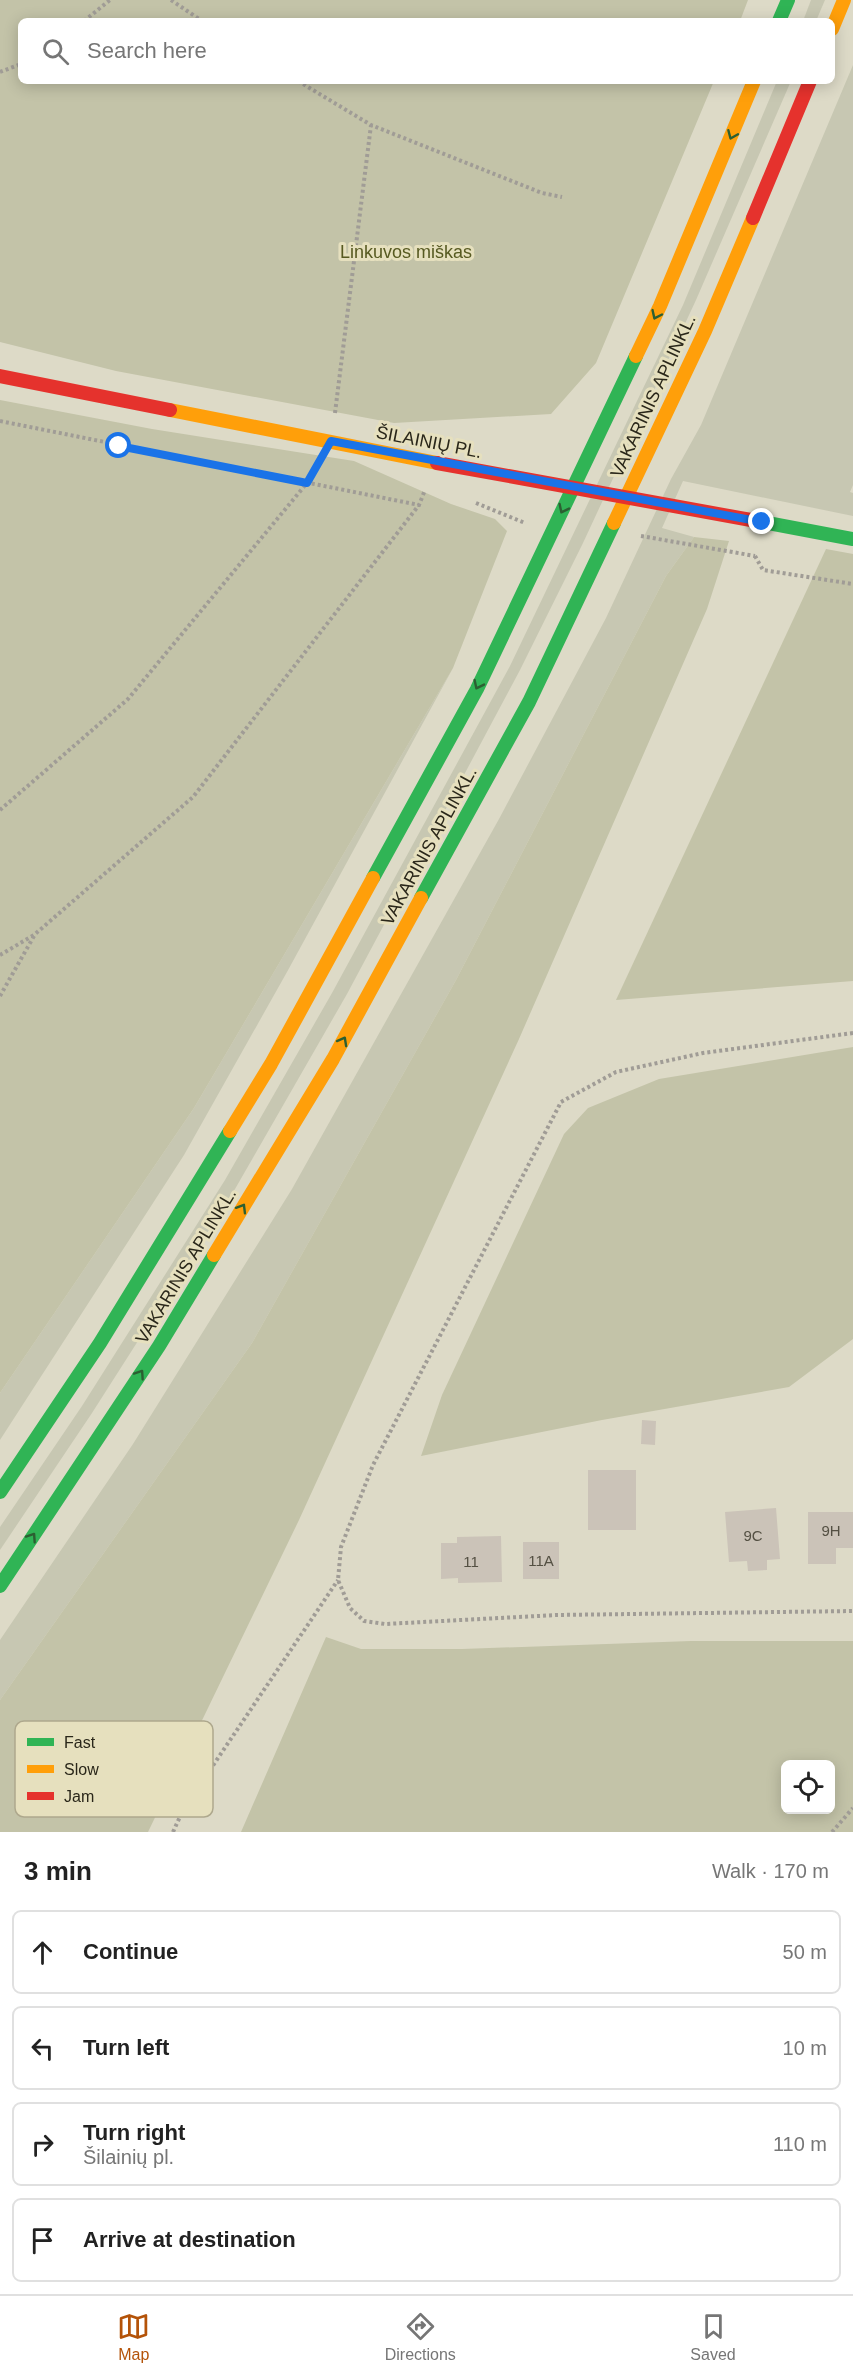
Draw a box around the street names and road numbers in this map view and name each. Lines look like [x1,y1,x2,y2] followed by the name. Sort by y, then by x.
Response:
[606,311,700,481] street label: VAKARINIS APLINKL.
[375,421,484,462] street label: ŠILAINIŲ PL.
[377,763,481,929] street label: VAKARINIS APLINKL.
[132,1185,240,1347] street label: VAKARINIS APLINKL.

